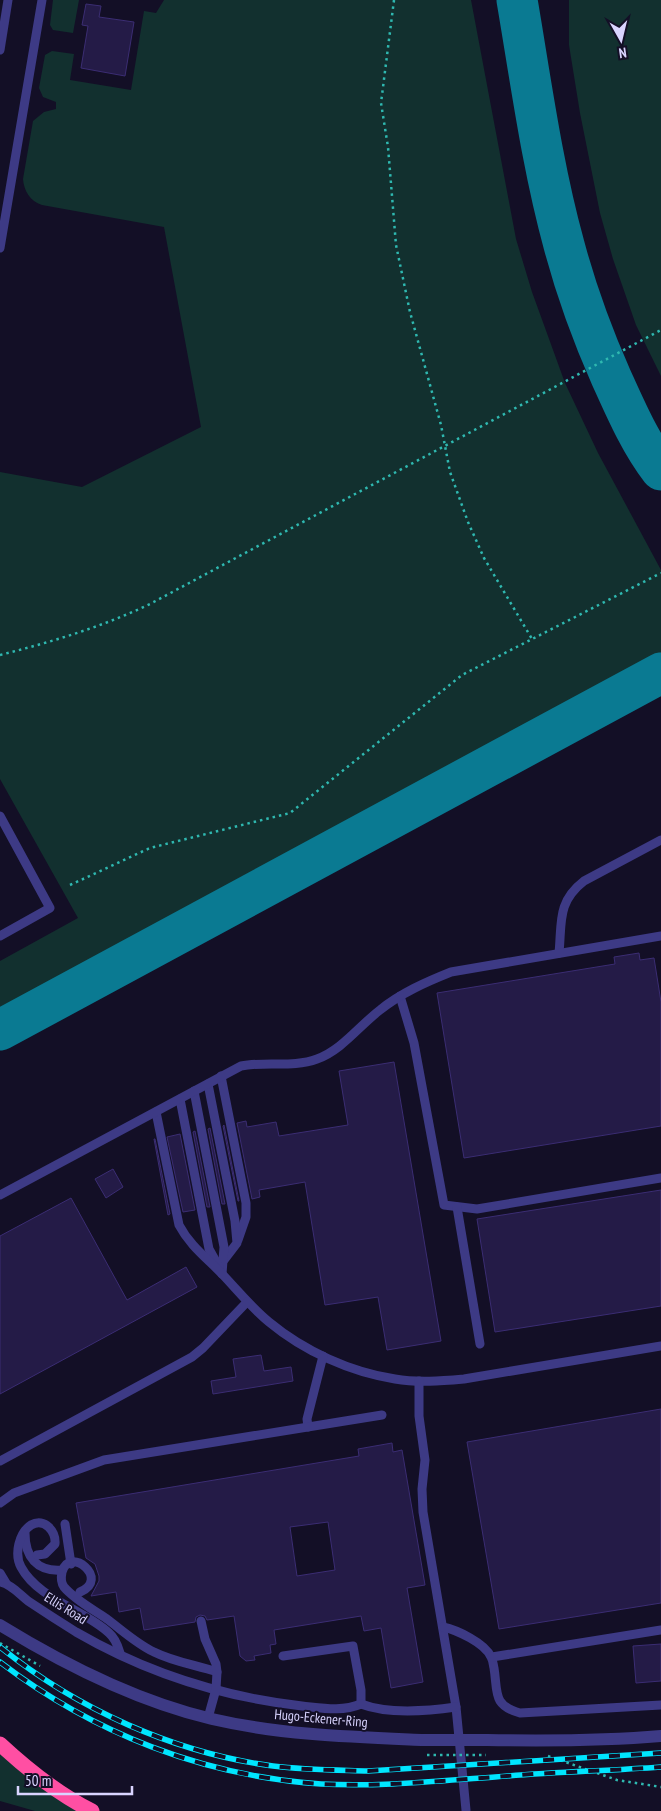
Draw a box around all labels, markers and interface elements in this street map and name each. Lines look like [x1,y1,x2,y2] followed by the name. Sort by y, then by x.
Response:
[596,15,646,65] north arrow
[618,43,628,62] text: N
[41,1588,91,1628] street label: Ellis Road
[274,1705,368,1731] street label: Hugo-Eckener-Ring
[18,1764,131,1796] scale bar
[25,1771,51,1790] text: 50 m

